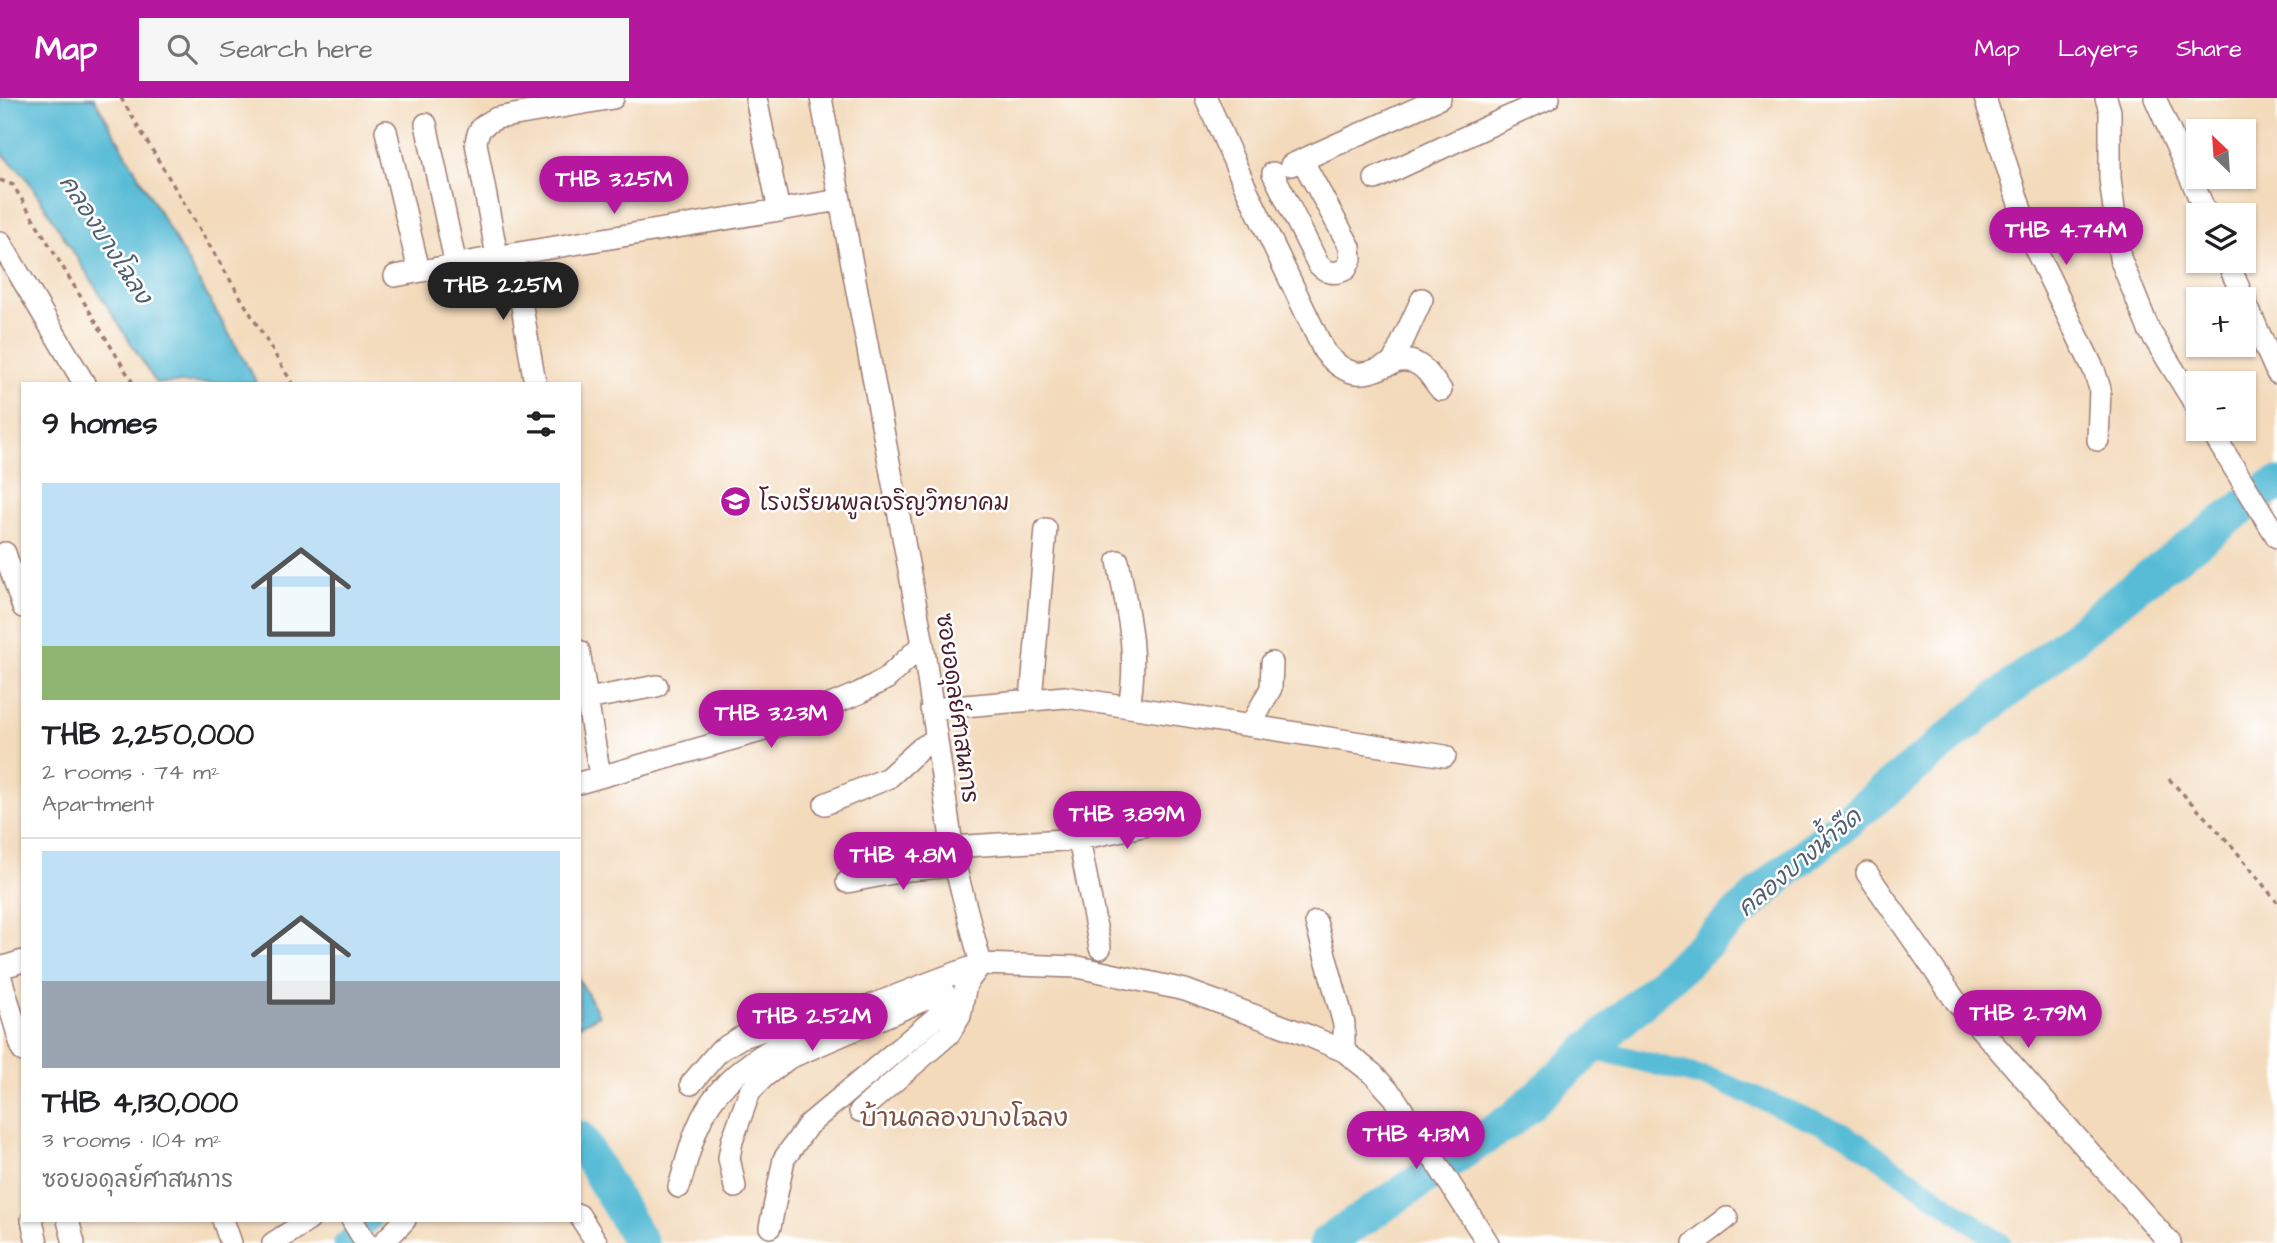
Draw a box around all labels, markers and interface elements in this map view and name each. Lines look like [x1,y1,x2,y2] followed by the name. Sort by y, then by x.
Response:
[139,18,629,81] search box
[35,26,97,72] text: Map
[163,30,201,68] icon: search
[219,31,373,67] text: Search here
[1975,32,2020,66] text: Map
[2058,32,2138,66] text: Layers
[2176,32,2242,66] text: Share
[2186,119,2256,189] north arrow
[2186,119,2256,441] map controls
[534,156,694,216] pin: THB 3.25M
[555,163,673,195] text: THB 3.25M
[51,168,161,313] water label: คลองบางโฉลง
[2186,203,2256,273] button: layers
[1986,208,2146,267] pin: THB 4.74M
[2005,214,2127,246] text: THB 4.74M
[423,262,583,322] pin: THB 2.25M
[444,269,562,301] text: THB 2.25M
[2186,287,2256,357] button: +
[2186,371,2256,441] button: −
[42,403,157,445] text: 9 homes
[522,405,560,443] icon: filters
[719,485,753,519] school or university icon: โรงเรียนพูลเจริญวิทยาคม
[759,486,1009,520] place label: โรงเรียนพูลเจริญวิทยาคม
[238,529,364,655] icon: home
[927,611,987,805] street label: ซอยอดุลย์ศาสนการ
[691,690,851,750] pin: THB 3.23M
[715,697,827,729] text: THB 3.23M
[42,714,254,756] text: THB 2,250,000
[42,756,220,788] text: 2 rooms · 74 m²
[42,788,154,820] text: Apartment
[1047,792,1207,851] pin: THB 3.89M
[1726,795,1870,925] water label: คลองบางน้ำจืด
[1069,798,1185,830] text: THB 3.89M
[831,832,975,892] pin: THB 4.8M
[850,839,956,871] text: THB 4.8M
[238,897,364,1023] icon: home
[1948,990,2108,1050] pin: THB 2.79M
[732,993,892,1053] pin: THB 2.52M
[1970,997,2086,1029] text: THB 2.79M
[753,1000,871,1032] text: THB 2.52M
[42,1082,238,1124] text: THB 4,130,000
[860,1100,1068,1136] district label: บ้านคลองบางโฉลง
[1336,1112,1496,1171] pin: THB 4.13M
[1363,1118,1469,1150] text: THB 4.13M
[42,1124,221,1156] text: 3 rooms · 104 m²
[42,1164,233,1196] text: ซอยอดุลย์ศาสนการ

